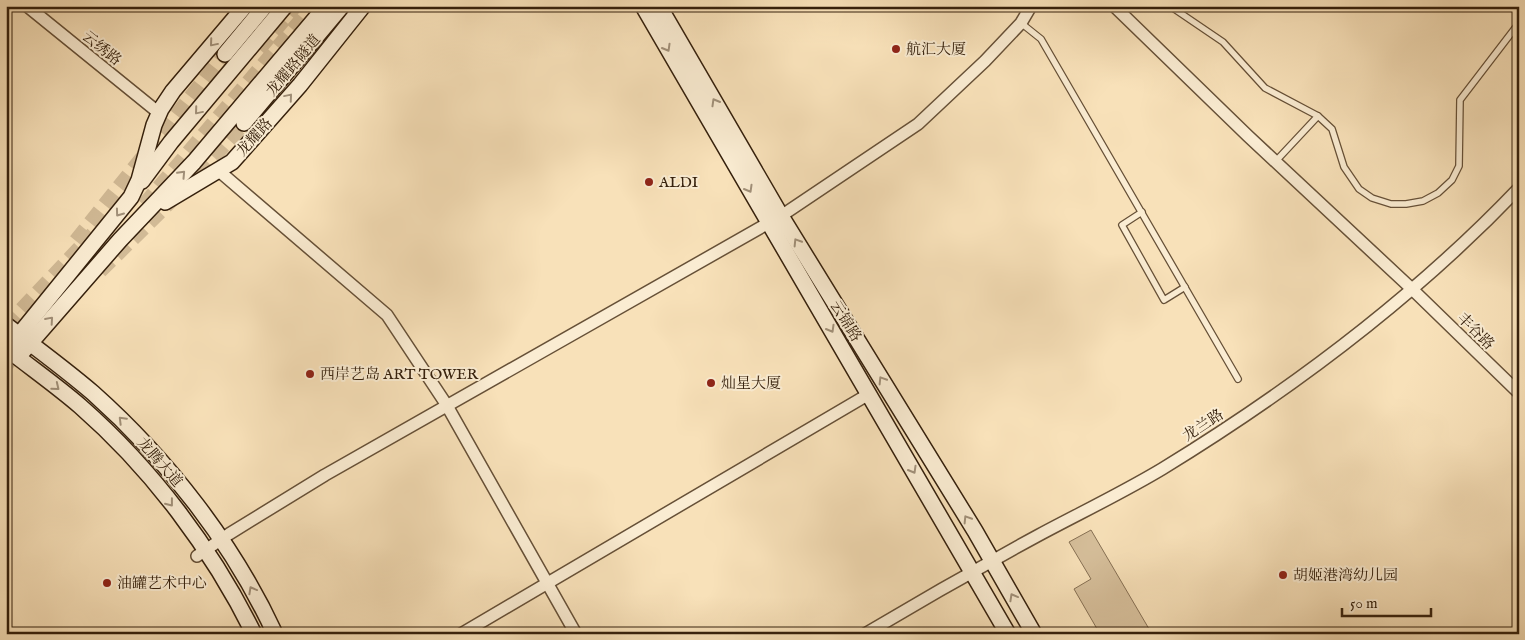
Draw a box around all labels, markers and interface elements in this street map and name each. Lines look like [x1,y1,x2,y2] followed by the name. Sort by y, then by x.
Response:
[78,27,125,70] street label: 云绣路
[262,30,325,100] street label: 龙耀路隧道
[210,38,219,47] one-way arrow
[906,40,966,59] place label: 航汇大厦
[661,43,671,52] one-way arrow
[890,43,902,55] marker: 航汇大厦
[284,94,293,103] one-way arrow
[711,98,721,107] one-way arrow
[194,105,203,114] one-way arrow
[232,114,276,160] street label: 龙耀路
[176,171,185,180] one-way arrow
[658,173,699,192] place label: ALDI
[643,176,655,188] marker: ALDI
[742,183,752,192] one-way arrow
[116,207,125,217] one-way arrow
[794,238,804,247] one-way arrow
[826,297,866,345] street label: 云锦路
[1453,309,1498,354] street label: 丰谷路
[44,317,53,326] one-way arrow
[824,324,834,333] one-way arrow
[320,365,479,384] place label: 西岸艺岛 ART TOWER
[304,368,316,380] marker: 西岸艺岛 ART TOWER
[721,374,781,393] place label: 灿星大厦
[705,377,717,389] marker: 灿星大厦
[879,377,889,386] one-way arrow
[51,382,60,391] one-way arrow
[1179,405,1227,446] street label: 龙兰路
[119,417,128,426] one-way arrow
[133,433,186,491] street label: 龙腾大道
[906,464,916,473] one-way arrow
[165,497,174,506] one-way arrow
[964,515,974,524] one-way arrow
[1293,566,1398,585] place label: 胡姬港湾幼儿园
[1277,569,1289,581] marker: 胡姬港湾幼儿园
[117,574,207,593] place label: 油罐艺术中心
[101,577,113,589] marker: 油罐艺术中心
[1342,585,1431,617] scale bar
[249,587,259,596] one-way arrow
[1010,594,1020,603] one-way arrow
[1350,594,1378,613] text: 50 m

